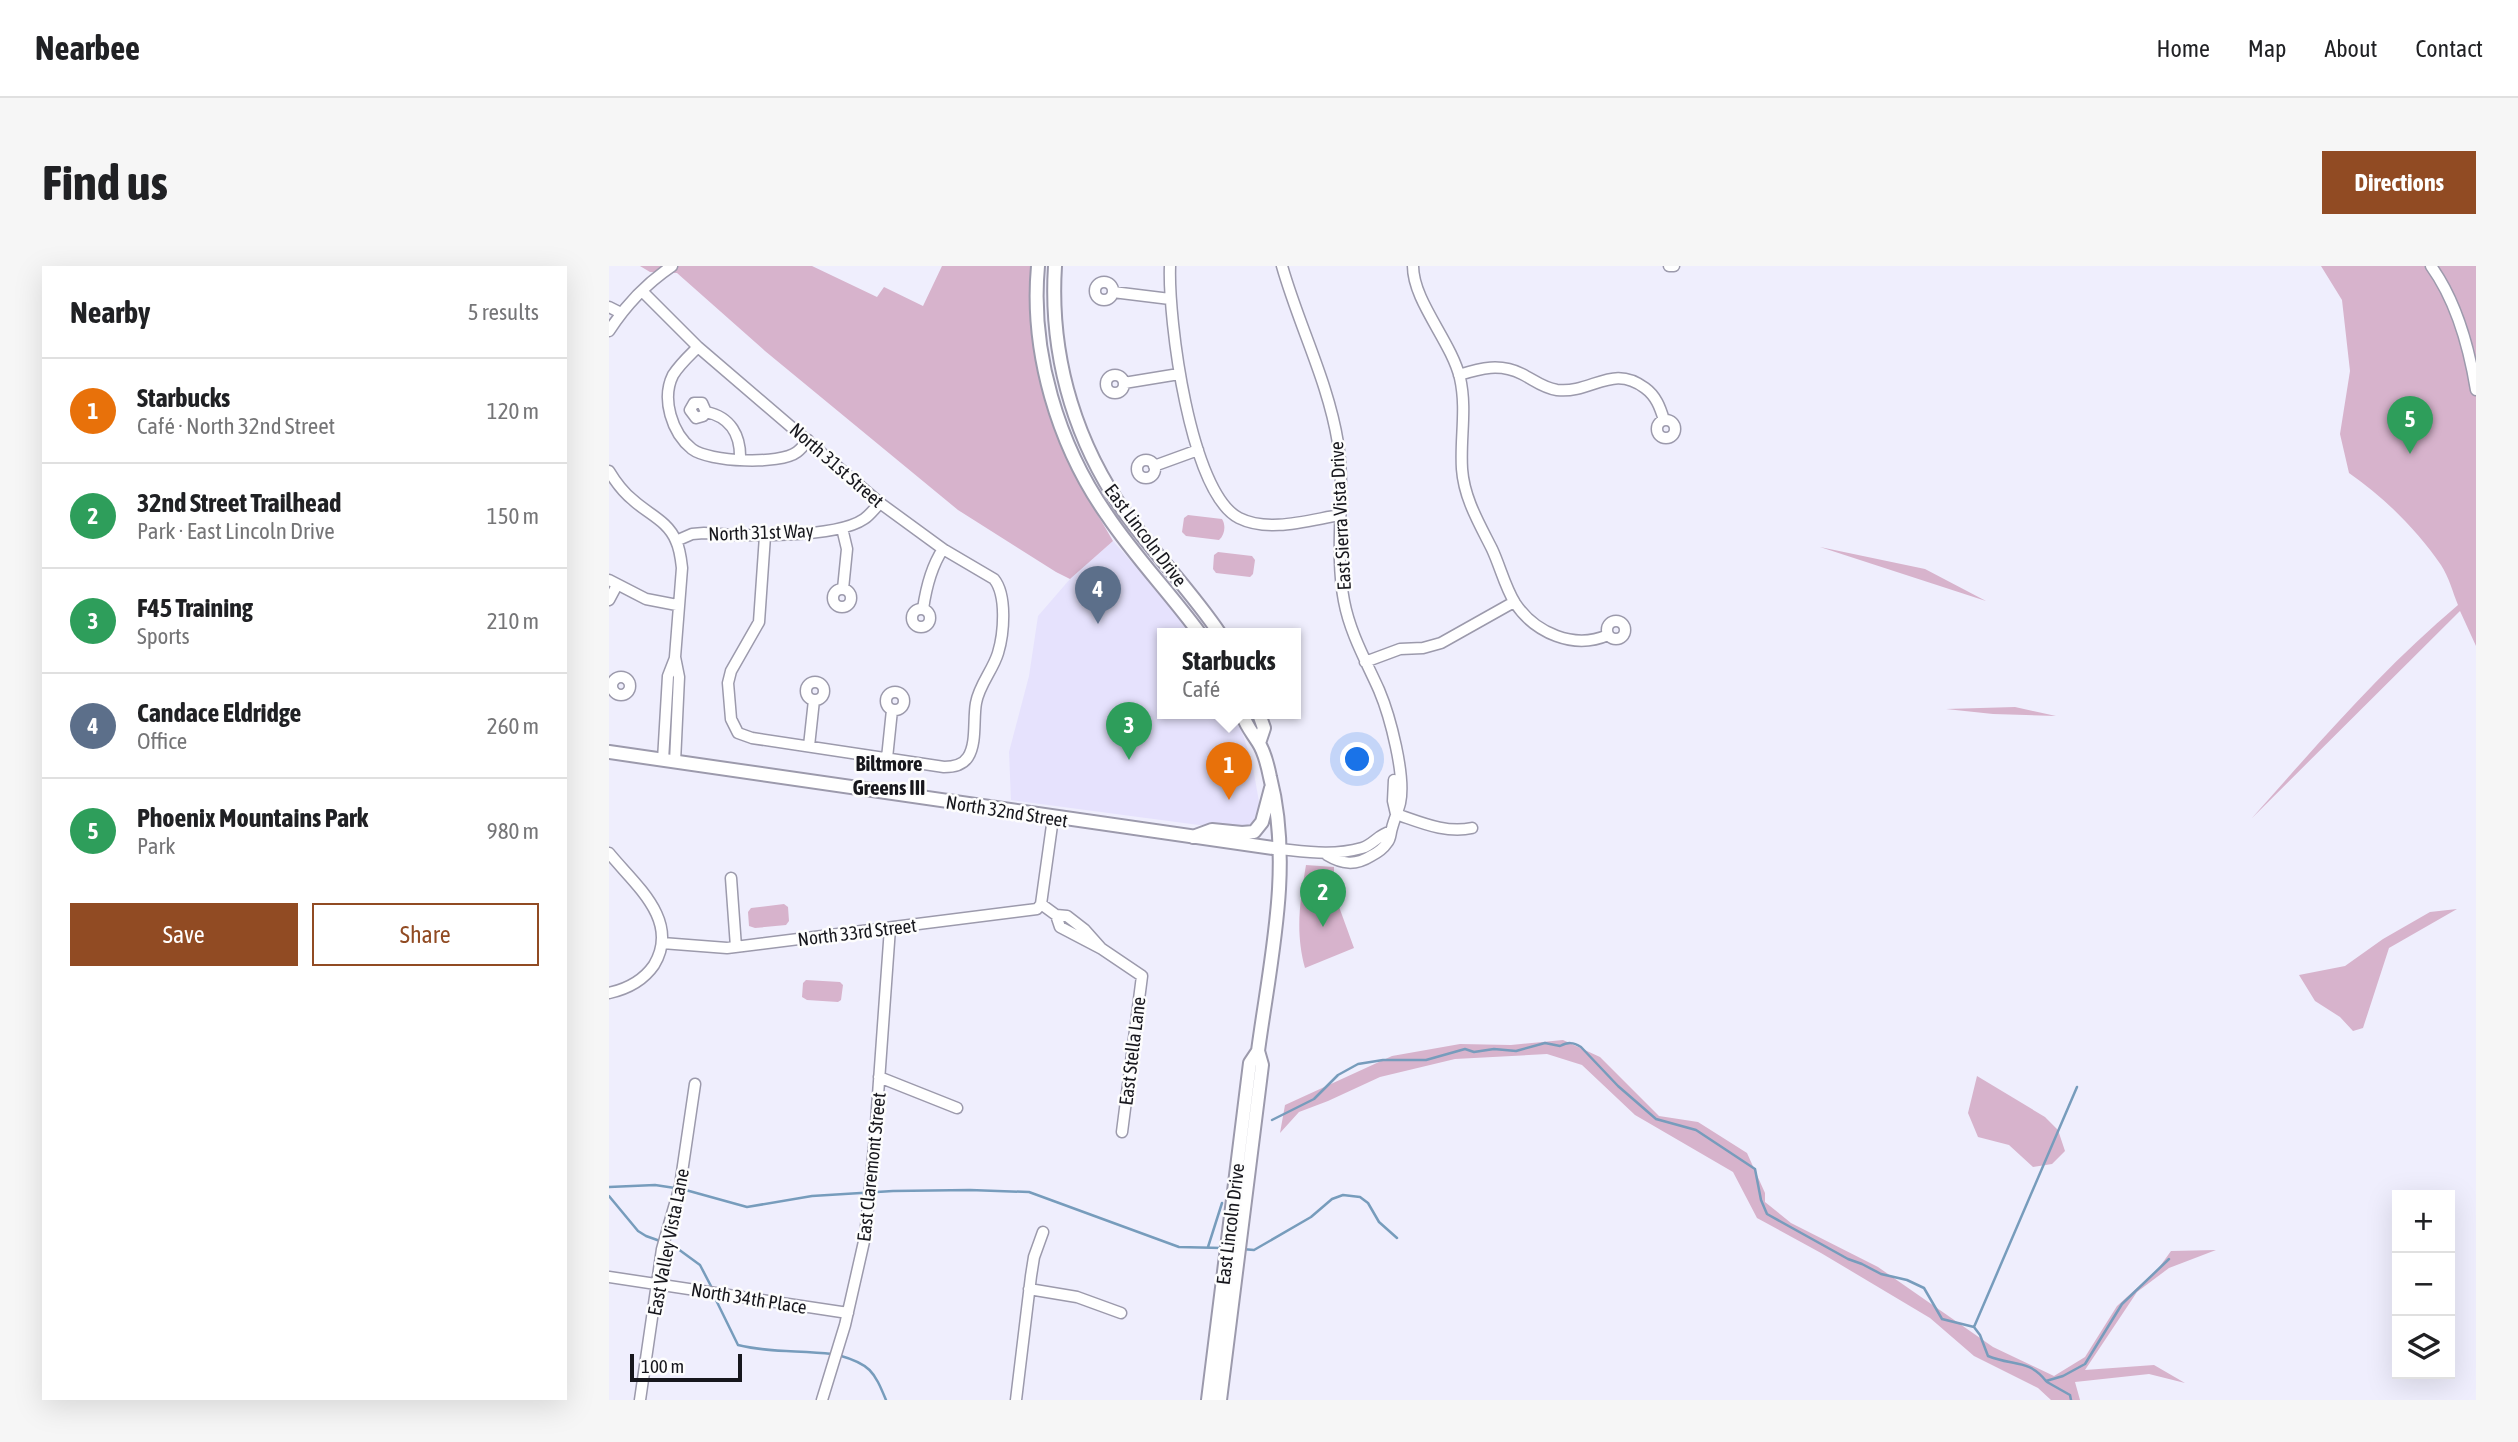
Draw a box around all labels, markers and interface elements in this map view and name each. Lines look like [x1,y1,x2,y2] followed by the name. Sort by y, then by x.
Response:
[35,29,140,67] text: Nearbee
[2156,35,2210,62] text: Home
[2248,35,2286,62] text: Map
[2324,35,2377,62] text: About
[2415,35,2483,62] text: Contact
[2322,151,2476,214] button: Directions
[42,154,168,210] text: Find us
[70,295,150,329] text: Nearby
[468,299,539,325] text: 5 results
[137,383,230,413] text: Starbucks
[2387,396,2433,454] pin: 5
[88,398,98,424] text: 1
[487,398,539,424] text: 120 m
[137,413,335,439] text: Café · North 32nd Street
[786,418,888,512] street label: North 31st Street
[1325,441,1355,591] street label: East Sierra Vista Drive
[1100,480,1192,590] street label: East Lincoln Drive
[137,488,341,518] text: 32nd Street Trailhead
[88,503,98,529] text: 2
[487,503,539,529] text: 150 m
[137,518,335,544] text: Park · East Lincoln Drive
[708,519,814,545] street label: North 31st Way
[1075,566,1121,624] pin: 4
[137,593,253,623] text: F45 Training
[88,608,98,634] text: 3
[487,608,539,634] text: 210 m
[137,623,190,649] text: Sports
[1157,628,1301,719] popup
[1182,646,1276,676] text: Starbucks
[1182,676,1220,702] text: Café
[137,698,301,728] text: Candace Eldridge
[1106,702,1152,760] pin: 3
[88,713,98,739] text: 4
[487,713,539,739] text: 260 m
[137,728,187,754] text: Office
[1206,742,1252,800] pin: 1
[1340,742,1374,776] your location
[853,751,925,799] district label: Biltmore Greens III
[944,790,1070,832] street label: North 32nd Street
[137,803,368,833] text: Phoenix Mountains Park
[88,818,98,844] text: 5
[487,818,539,844] text: 980 m
[137,833,175,859] text: Park
[1300,869,1346,927] pin: 2
[70,903,298,966] button: Save
[312,903,539,966] button: Share
[796,914,918,950] street label: North 33rd Street
[1114,995,1150,1107] street label: East Stella Lane
[852,1091,890,1243] street label: East Claremont Street
[1212,1162,1248,1286] street label: East Lincoln Drive
[643,1167,693,1317] street label: East Valley Vista Lane
[2392,1190,2455,1379] map controls
[2392,1190,2455,1253] button: +
[2392,1253,2455,1316] button: −
[690,1278,808,1318] street label: North 34th Place
[2392,1316,2455,1379] button: layers
[630,1351,742,1383] scale bar
[641,1355,684,1377] text: 100 m

